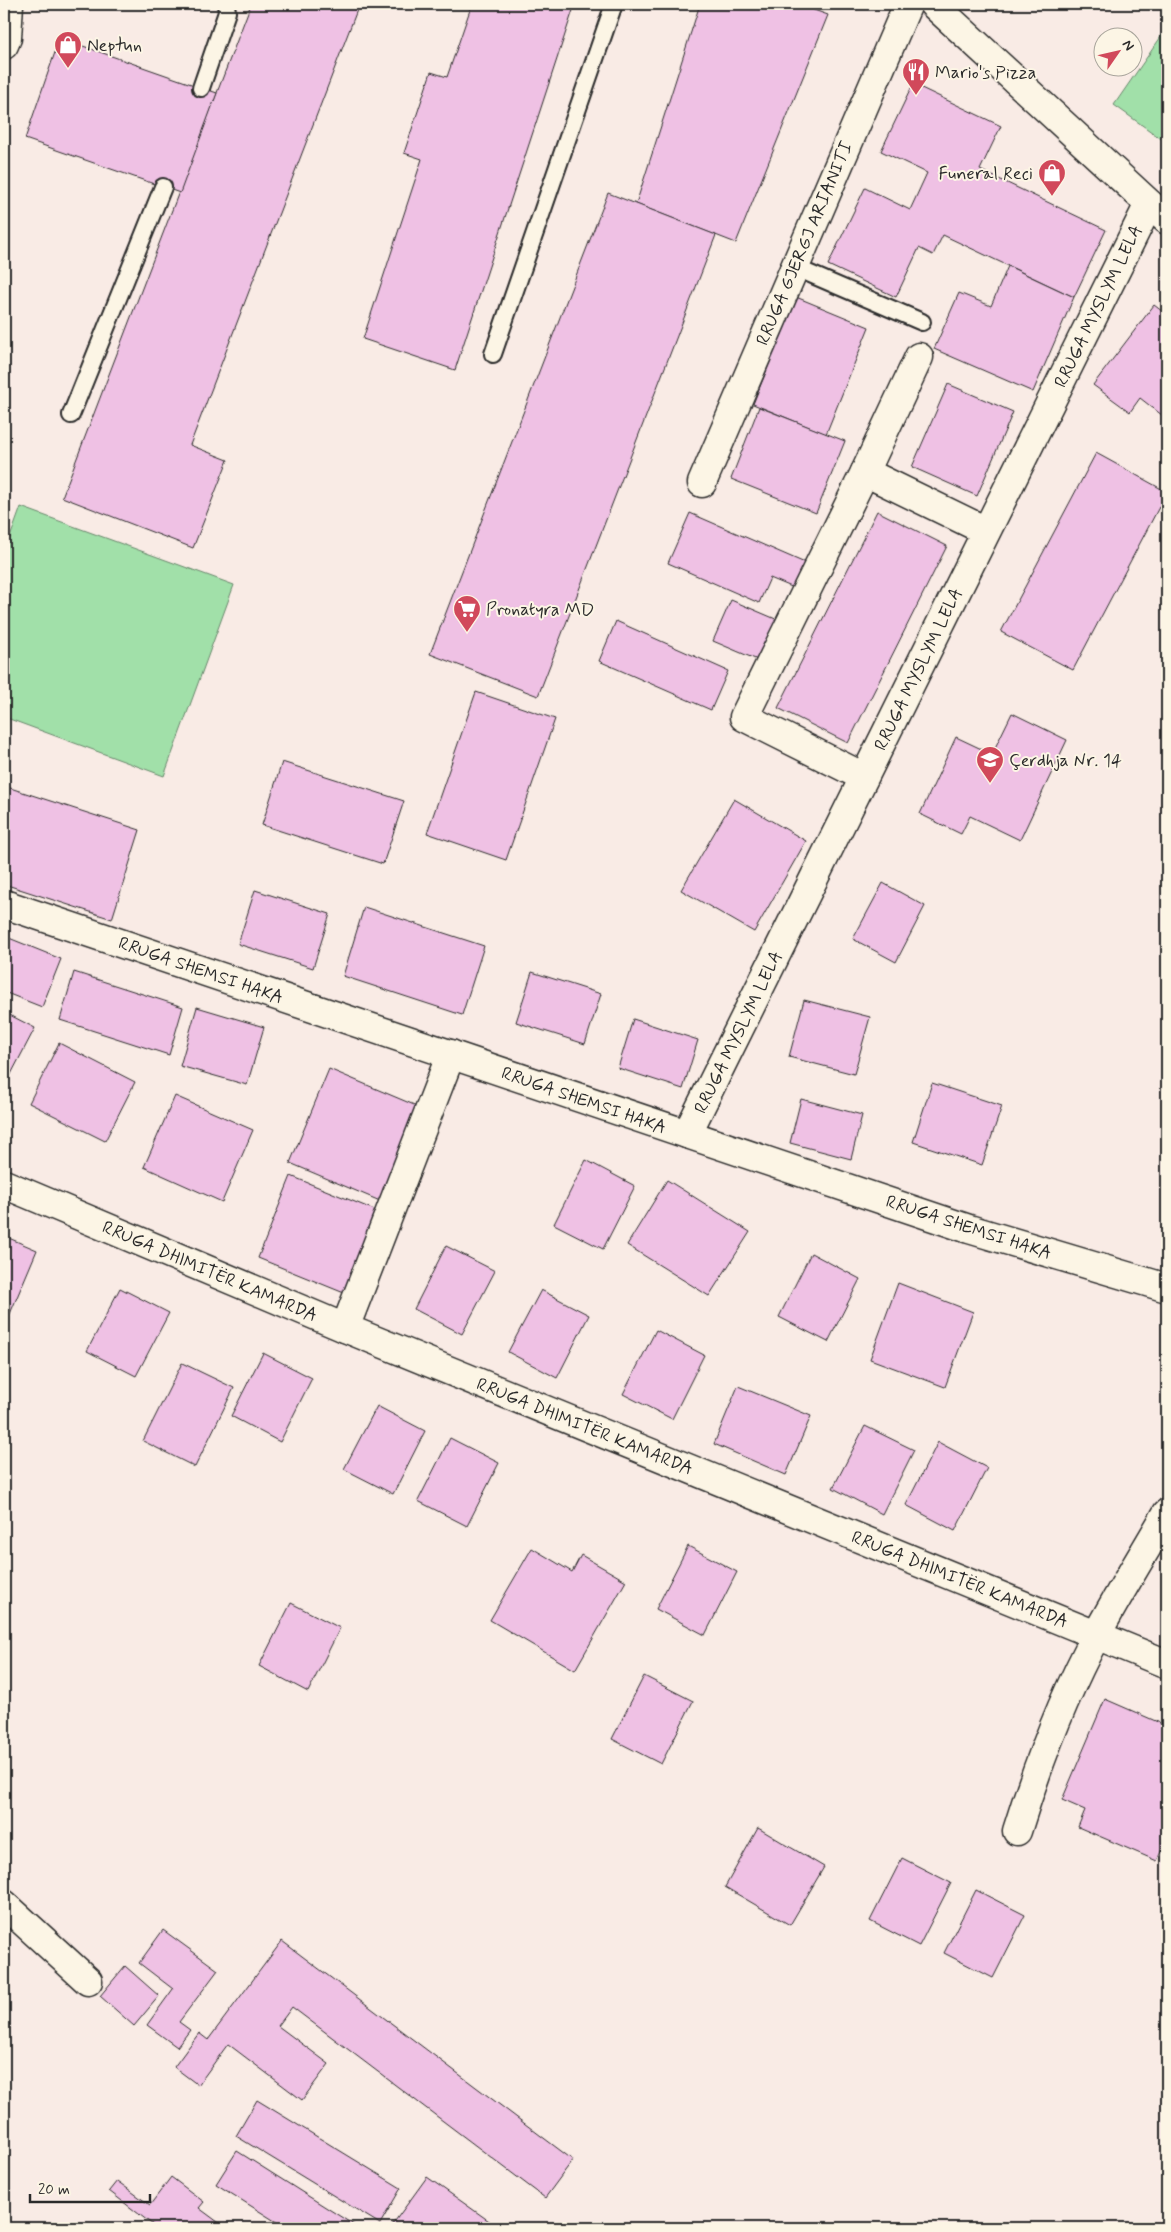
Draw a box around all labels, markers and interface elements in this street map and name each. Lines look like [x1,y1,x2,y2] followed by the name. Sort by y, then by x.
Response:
[1094,28,1144,78] north arrow
[53,30,83,69] shop icon: Neptun
[87,34,142,58] place label: Neptun
[1118,36,1138,54] text: N
[901,57,931,96] restaurant icon: Mario's Pizza
[935,61,1036,85] place label: Mario's Pizza
[751,137,859,349] street label: RRUGA GJERGJ ARIANITI
[1037,158,1067,197] shop icon: Funeral Reci
[938,162,1033,186] place label: Funeral Reci
[1049,221,1149,392] street label: RRUGA MYSLYM LELA
[869,584,969,755] street label: RRUGA MYSLYM LELA
[452,594,482,633] supermarket icon: Pronatyra MD
[486,598,594,622] place label: Pronatyra MD
[975,745,1005,784] school or university icon: Çerdhja Nr. 14
[1009,749,1122,773] place label: Çerdhja Nr. 14
[115,931,286,1010] street label: RRUGA SHEMSI HAKA
[689,947,789,1118] street label: RRUGA MYSLYM LELA
[498,1061,669,1140] street label: RRUGA SHEMSI HAKA
[883,1190,1055,1266] street label: RRUGA SHEMSI HAKA
[98,1216,321,1328] street label: RRUGA DHIMITËR KAMARDA
[473,1372,697,1481] street label: RRUGA DHIMITËR KAMARDA
[848,1525,1072,1634] street label: RRUGA DHIMITËR KAMARDA
[30,2172,150,2204] scale bar
[38,2180,70,2200] text: 20 m

